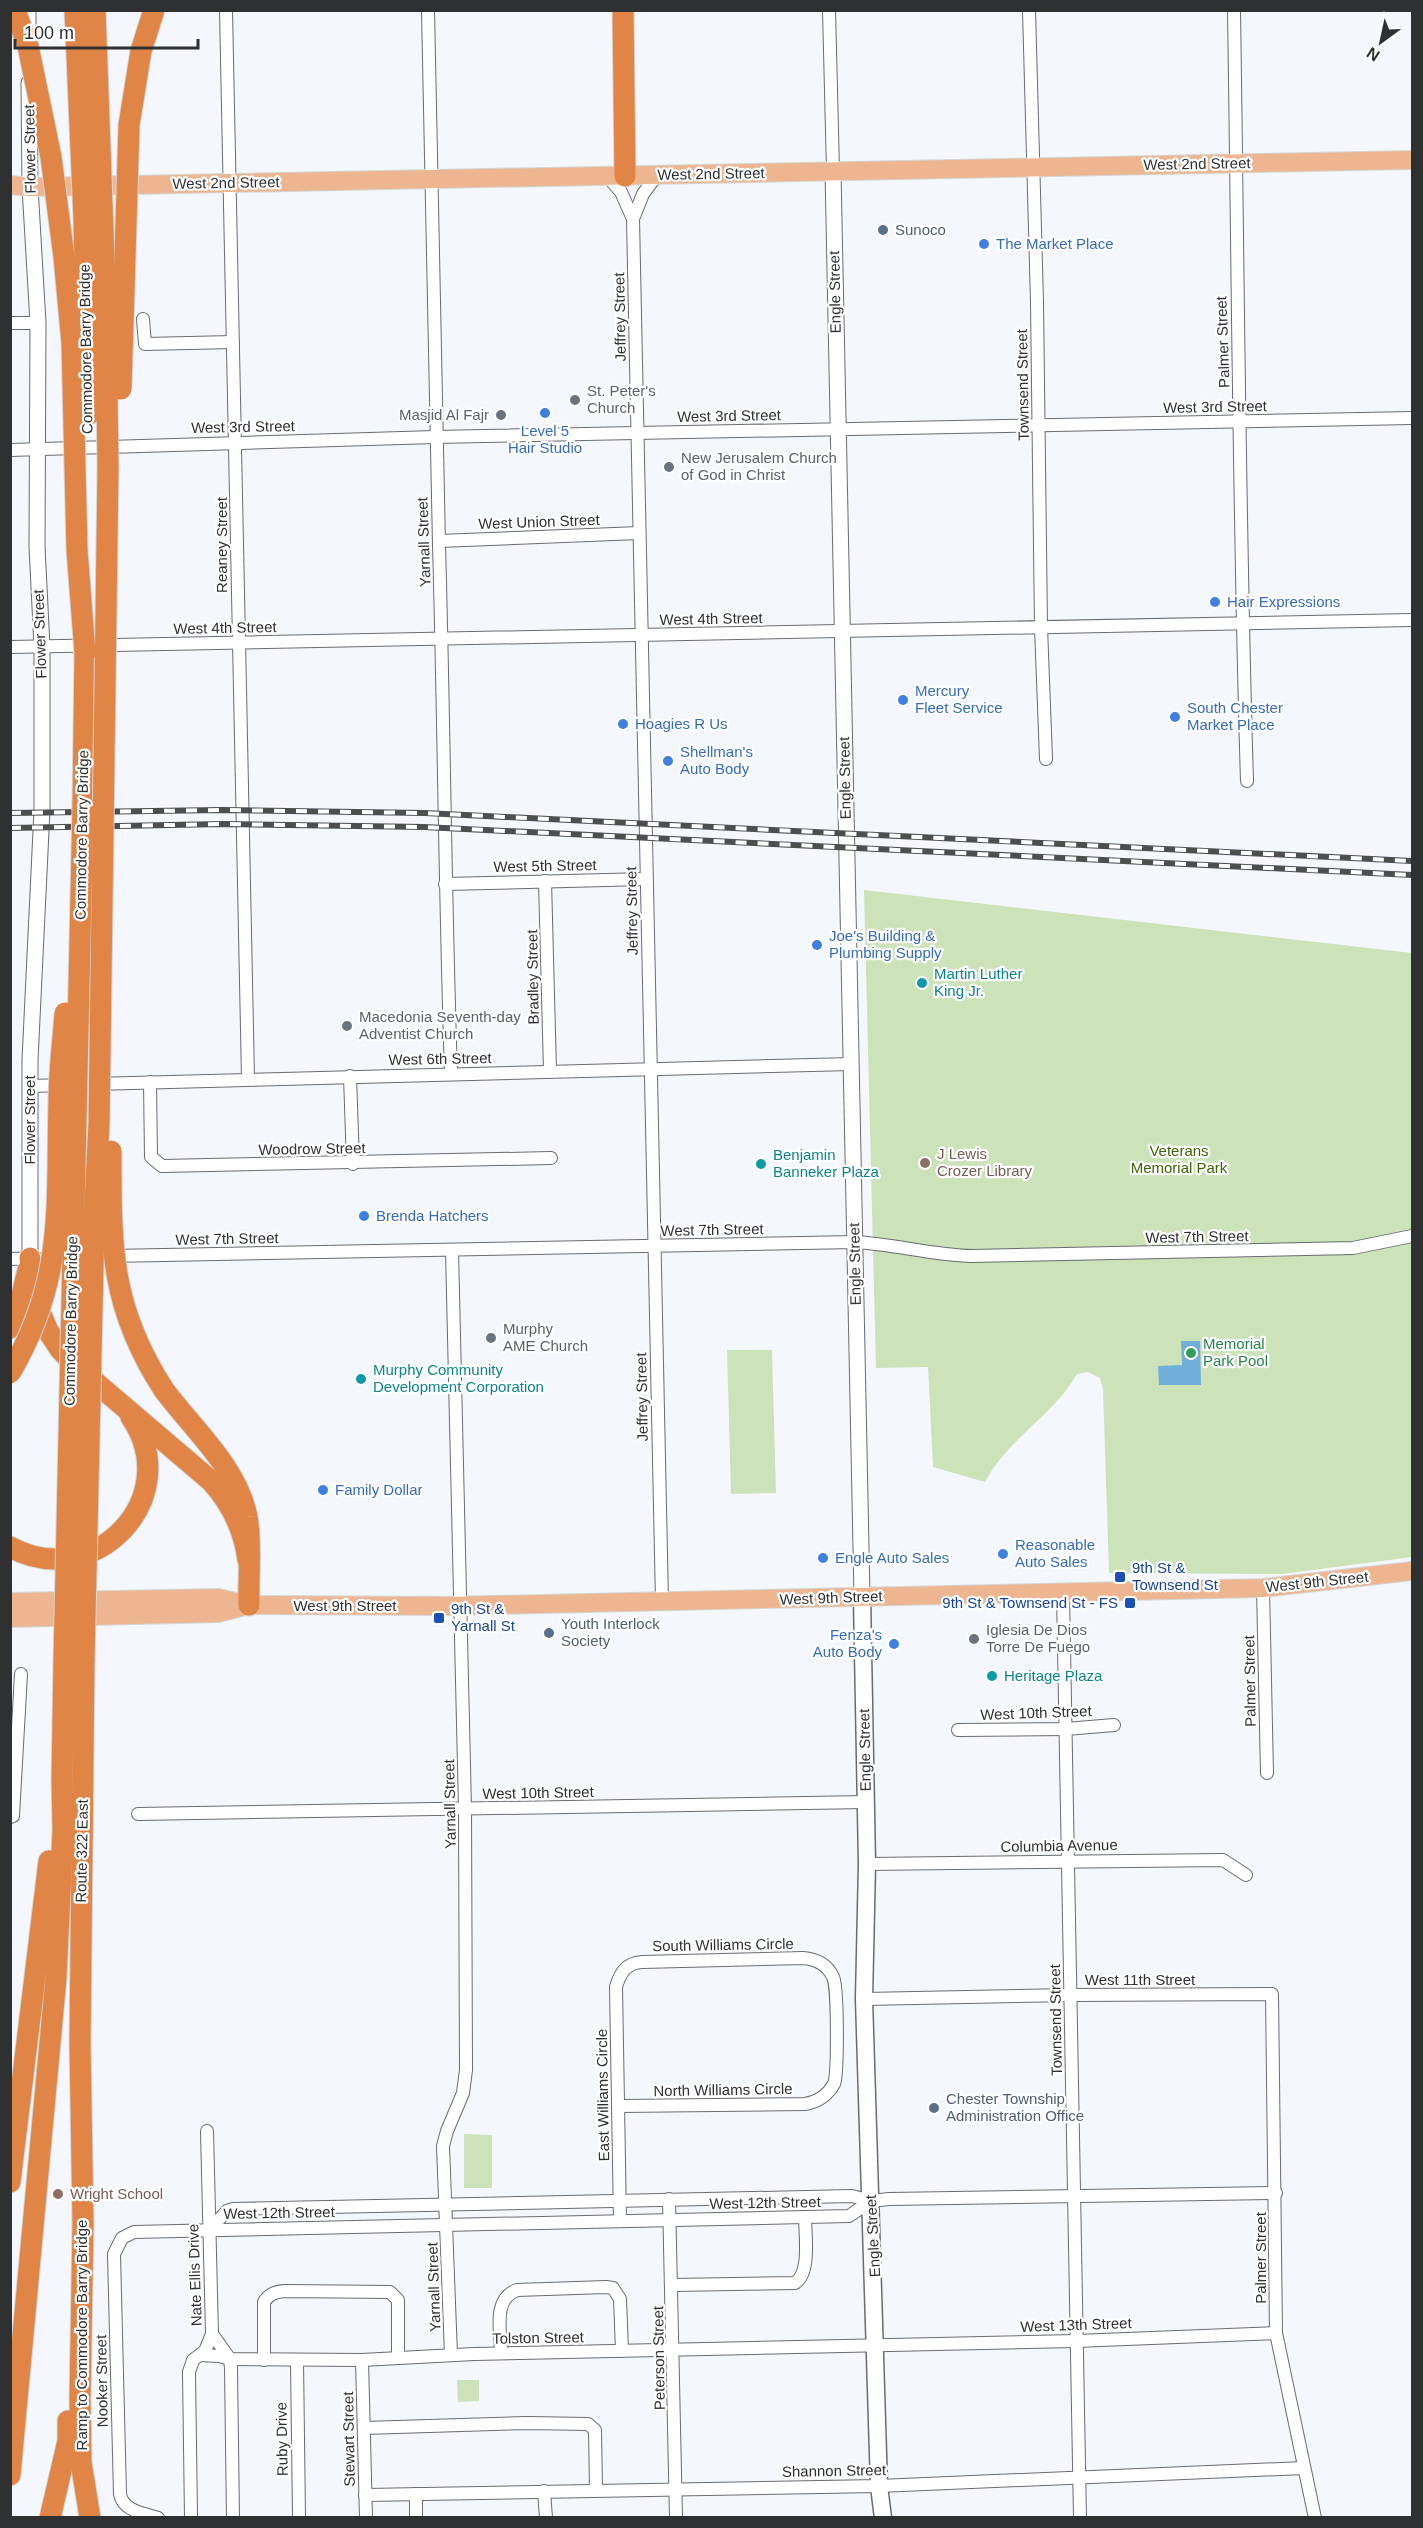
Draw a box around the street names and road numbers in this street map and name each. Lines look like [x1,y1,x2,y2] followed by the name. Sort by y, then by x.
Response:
[20,103,39,194] street label: Flower Street
[1143,154,1252,173] street label: West 2nd Street
[657,164,766,183] street label: West 2nd Street
[172,173,281,192] street label: West 2nd Street
[825,250,844,333] street label: Engle Street
[76,264,95,434] street label: Commodore Barry Bridge
[610,272,629,362] street label: Jeffrey Street
[1212,295,1233,388] street label: Palmer Street
[1013,328,1032,441] street label: Townsend Street
[1163,397,1268,416] street label: West 3rd Street
[677,406,782,425] street label: West 3rd Street
[191,417,296,436] street label: West 3rd Street
[213,496,230,593] street label: Reaney Street
[413,496,434,587] street label: Yarnall Street
[478,511,601,532] street label: West Union Street
[29,588,50,679] street label: Flower Street
[659,609,764,628] street label: West 4th Street
[173,618,278,637] street label: West 4th Street
[835,736,854,819] street label: Engle Street
[72,750,91,920] street label: Commodore Barry Bridge
[493,856,598,875] street label: West 5th Street
[622,866,641,956] street label: Jeffrey Street
[523,929,542,1025] street label: Bradley Street
[388,1049,493,1068] street label: West 6th Street
[21,1075,38,1165] street label: Flower Street
[258,1139,367,1158] street label: Woodrow Street
[660,1220,765,1239] street label: West 7th Street
[845,1222,864,1305] street label: Engle Street
[1145,1227,1250,1246] street label: West 7th Street
[175,1229,280,1248] street label: West 7th Street
[61,1236,80,1406] street label: Commodore Barry Bridge
[632,1352,651,1442] street label: Jeffrey Street
[1265,1568,1370,1595] street label: West 9th Street
[779,1587,884,1608] street label: West 9th Street
[293,1597,397,1614] street label: West 9th Street
[1240,1634,1259,1727] street label: Palmer Street
[980,1702,1093,1723] street label: West 10th Street
[855,1708,874,1791] street label: Engle Street
[440,1758,459,1849] street label: Yarnall Street
[482,1783,595,1802] street label: West 10th Street
[72,1798,91,1903] street label: Route 322 East
[1000,1836,1118,1855] street label: Columbia Avenue
[652,1935,794,1954] street label: South Williams Circle
[1046,1963,1065,2076] street label: Townsend Street
[1085,1971,1196,1988] street label: West 11th Street
[593,2029,612,2161] street label: East Williams Circle
[653,2080,793,2099] street label: North Williams Circle
[709,2193,822,2212] street label: West 12th Street
[862,2194,883,2278] street label: Engle Street
[223,2203,336,2222] street label: West 12th Street
[1252,2211,1269,2304] street label: Palmer Street
[73,2220,90,2450] street label: Ramp to Commodore Barry Bridge
[184,2223,205,2327] street label: Nate Ellis Drive
[423,2241,444,2332] street label: Yarnall Street
[649,2305,668,2410] street label: Peterson Street
[1020,2314,1133,2335] street label: West 13th Street
[492,2328,585,2347] street label: Tolston Street
[92,2334,111,2427] street label: Nooker Street
[339,2391,358,2487] street label: Stewart Street
[272,2402,291,2476] street label: Ruby Drive
[782,2461,887,2480] street label: Shannon Street

